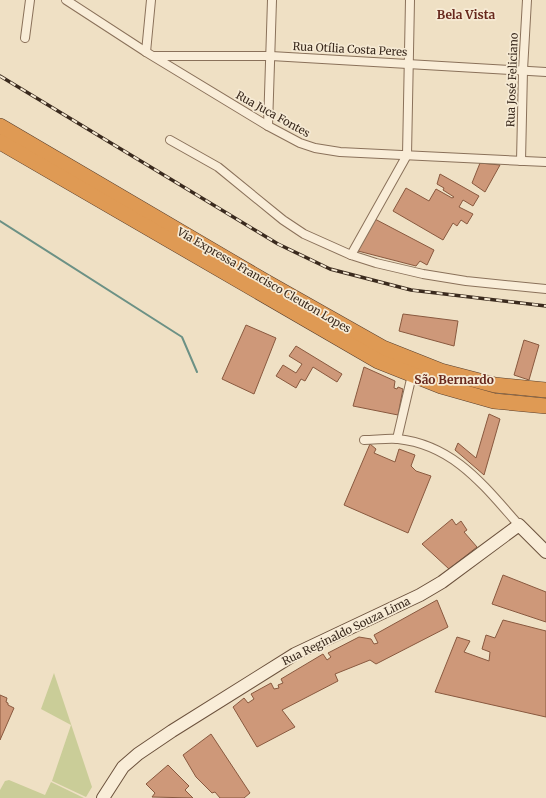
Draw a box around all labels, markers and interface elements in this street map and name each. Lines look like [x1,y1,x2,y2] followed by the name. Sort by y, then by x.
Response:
[437,7,496,22] district label: Bela Vista
[503,32,521,127] street label: Rua José Feliciano
[292,39,408,59] street label: Rua Otília Costa Peres
[233,88,313,140] street label: Rua Juca Fontes
[174,224,353,336] street label: Via Expressa Francisco Cleuton Lopes
[414,372,494,387] district label: São Bernardo
[280,594,412,668] street label: Rua Reginaldo Souza Lima

